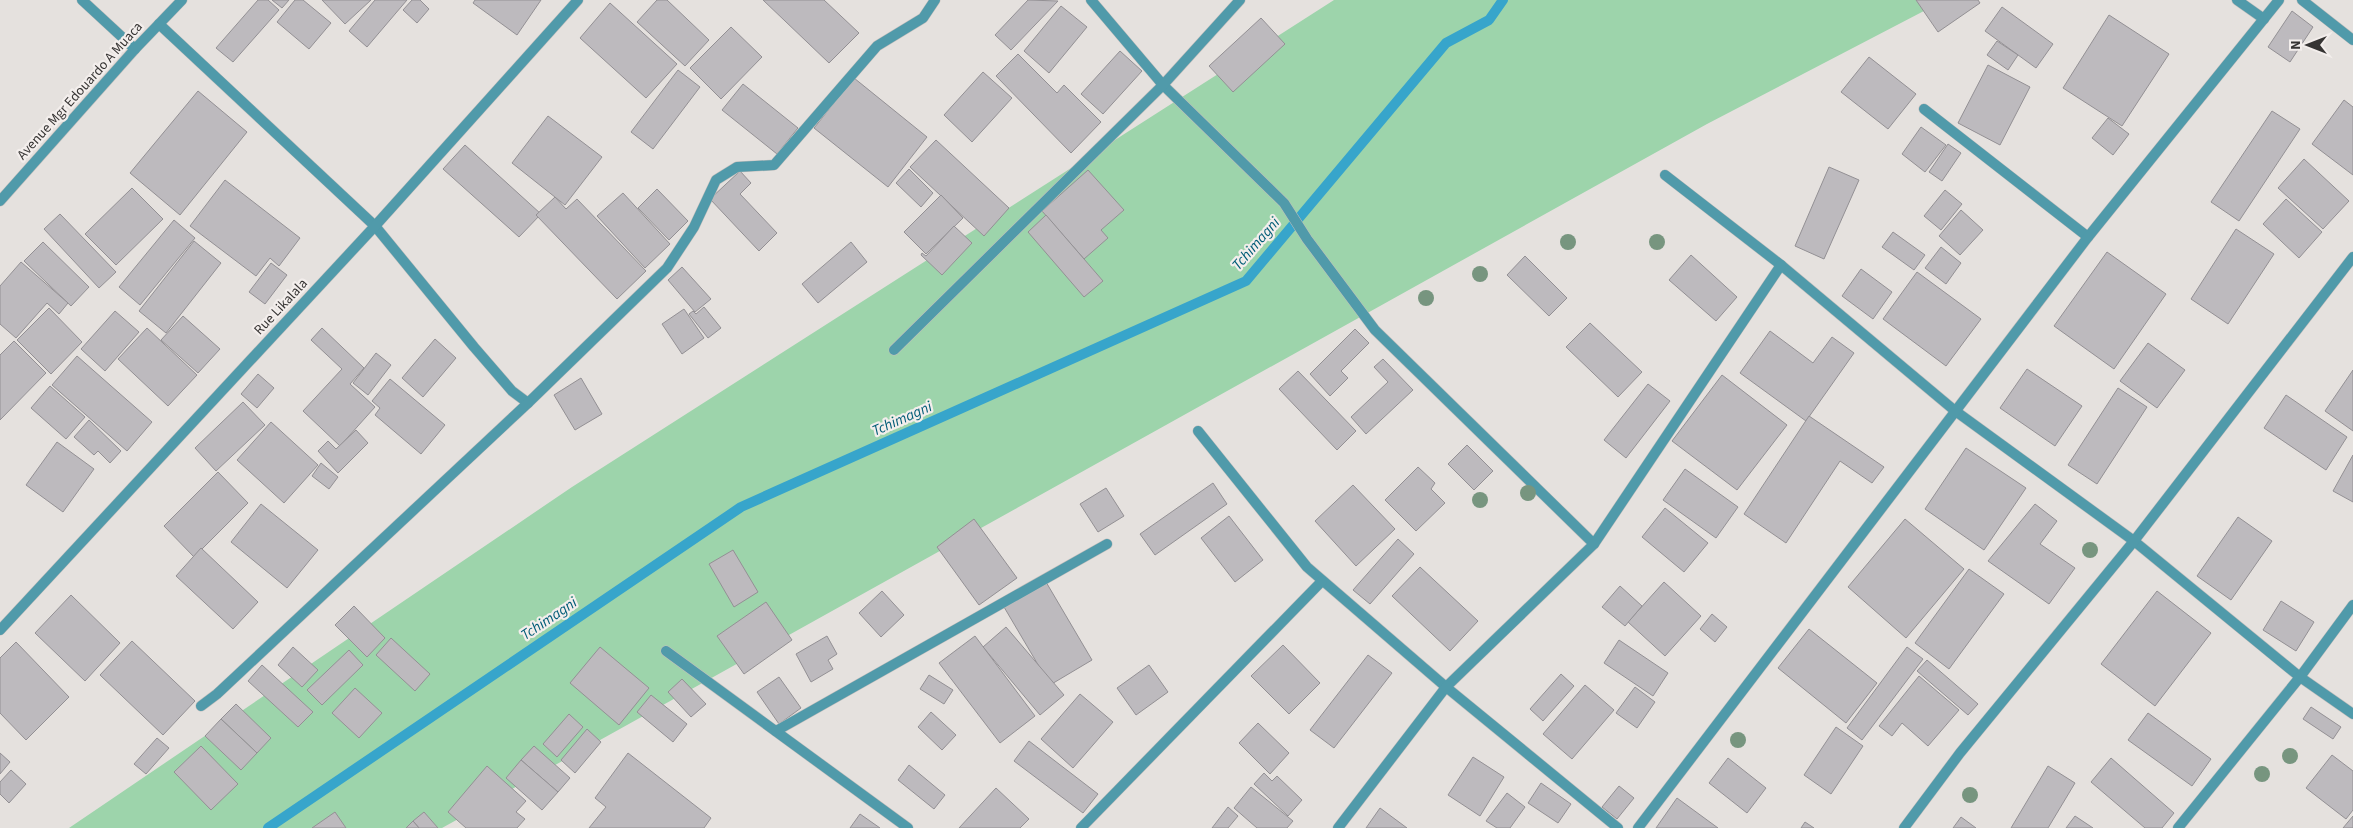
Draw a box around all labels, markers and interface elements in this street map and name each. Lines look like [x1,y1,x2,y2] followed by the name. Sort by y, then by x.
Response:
[12,18,148,164] street label: Avenue Mgr Edouardo A Muaca
[2283,20,2333,70] north arrow
[2286,40,2306,50] text: N
[1227,213,1285,275] water label: Tchimagni
[250,274,312,340] street label: Rue Likalala
[869,396,936,442] water label: Tchimagni
[517,592,582,646] water label: Tchimagni

